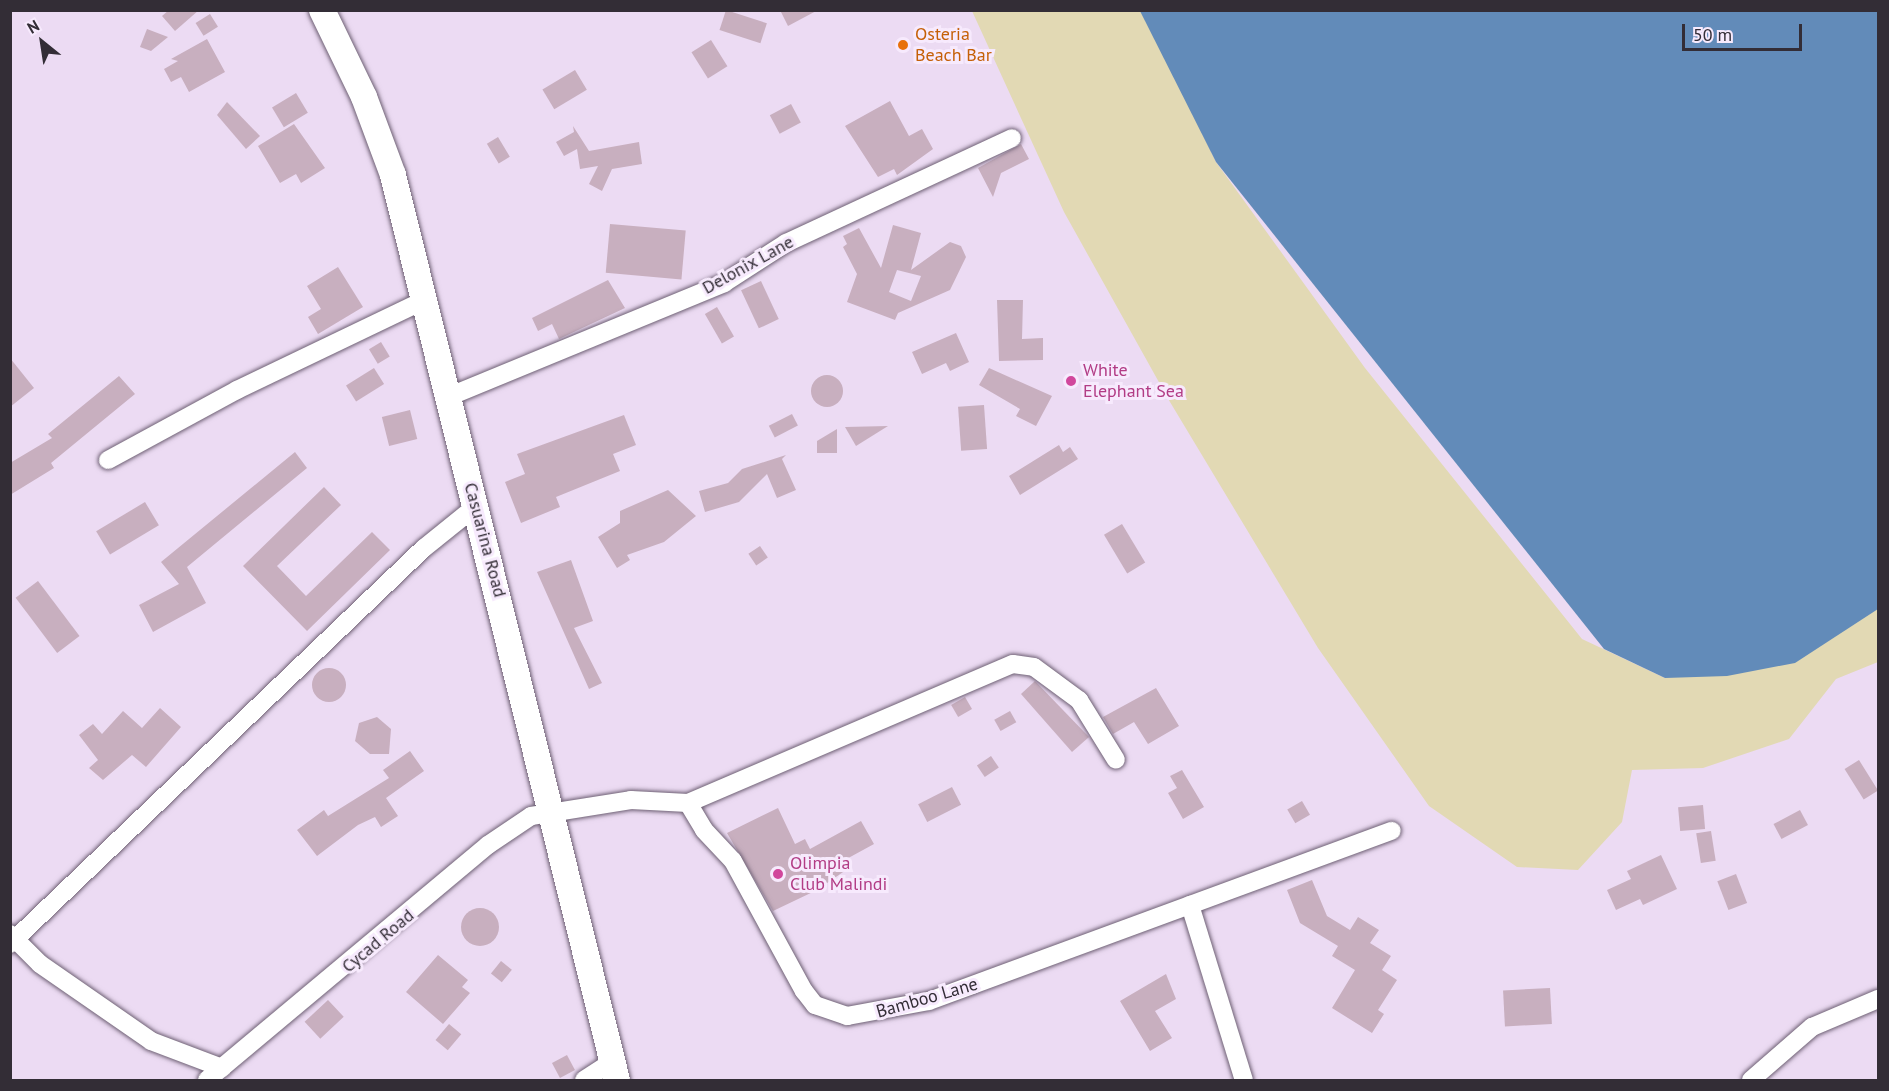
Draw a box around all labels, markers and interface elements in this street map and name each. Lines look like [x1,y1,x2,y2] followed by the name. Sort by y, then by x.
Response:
[12,12,72,72] north arrow
[1685,12,1805,50] scale bar
[23,15,43,38] text: N
[1693,23,1732,46] text: 50 m
[915,24,992,66] place label: Osteria Beach Bar
[896,38,910,52] marker: Osteria Beach Bar
[698,231,798,299] street label: Delonix Lane
[1083,360,1184,403] place label: White Elephant Sea
[1064,374,1078,388] marker: White Elephant Sea
[459,480,511,600] street label: Casuarina Road
[790,853,887,896] place label: Olimpia Club Malindi
[771,867,785,881] marker: Olimpia Club Malindi
[338,905,418,977] street label: Cycad Road
[874,973,980,1023] street label: Bamboo Lane

